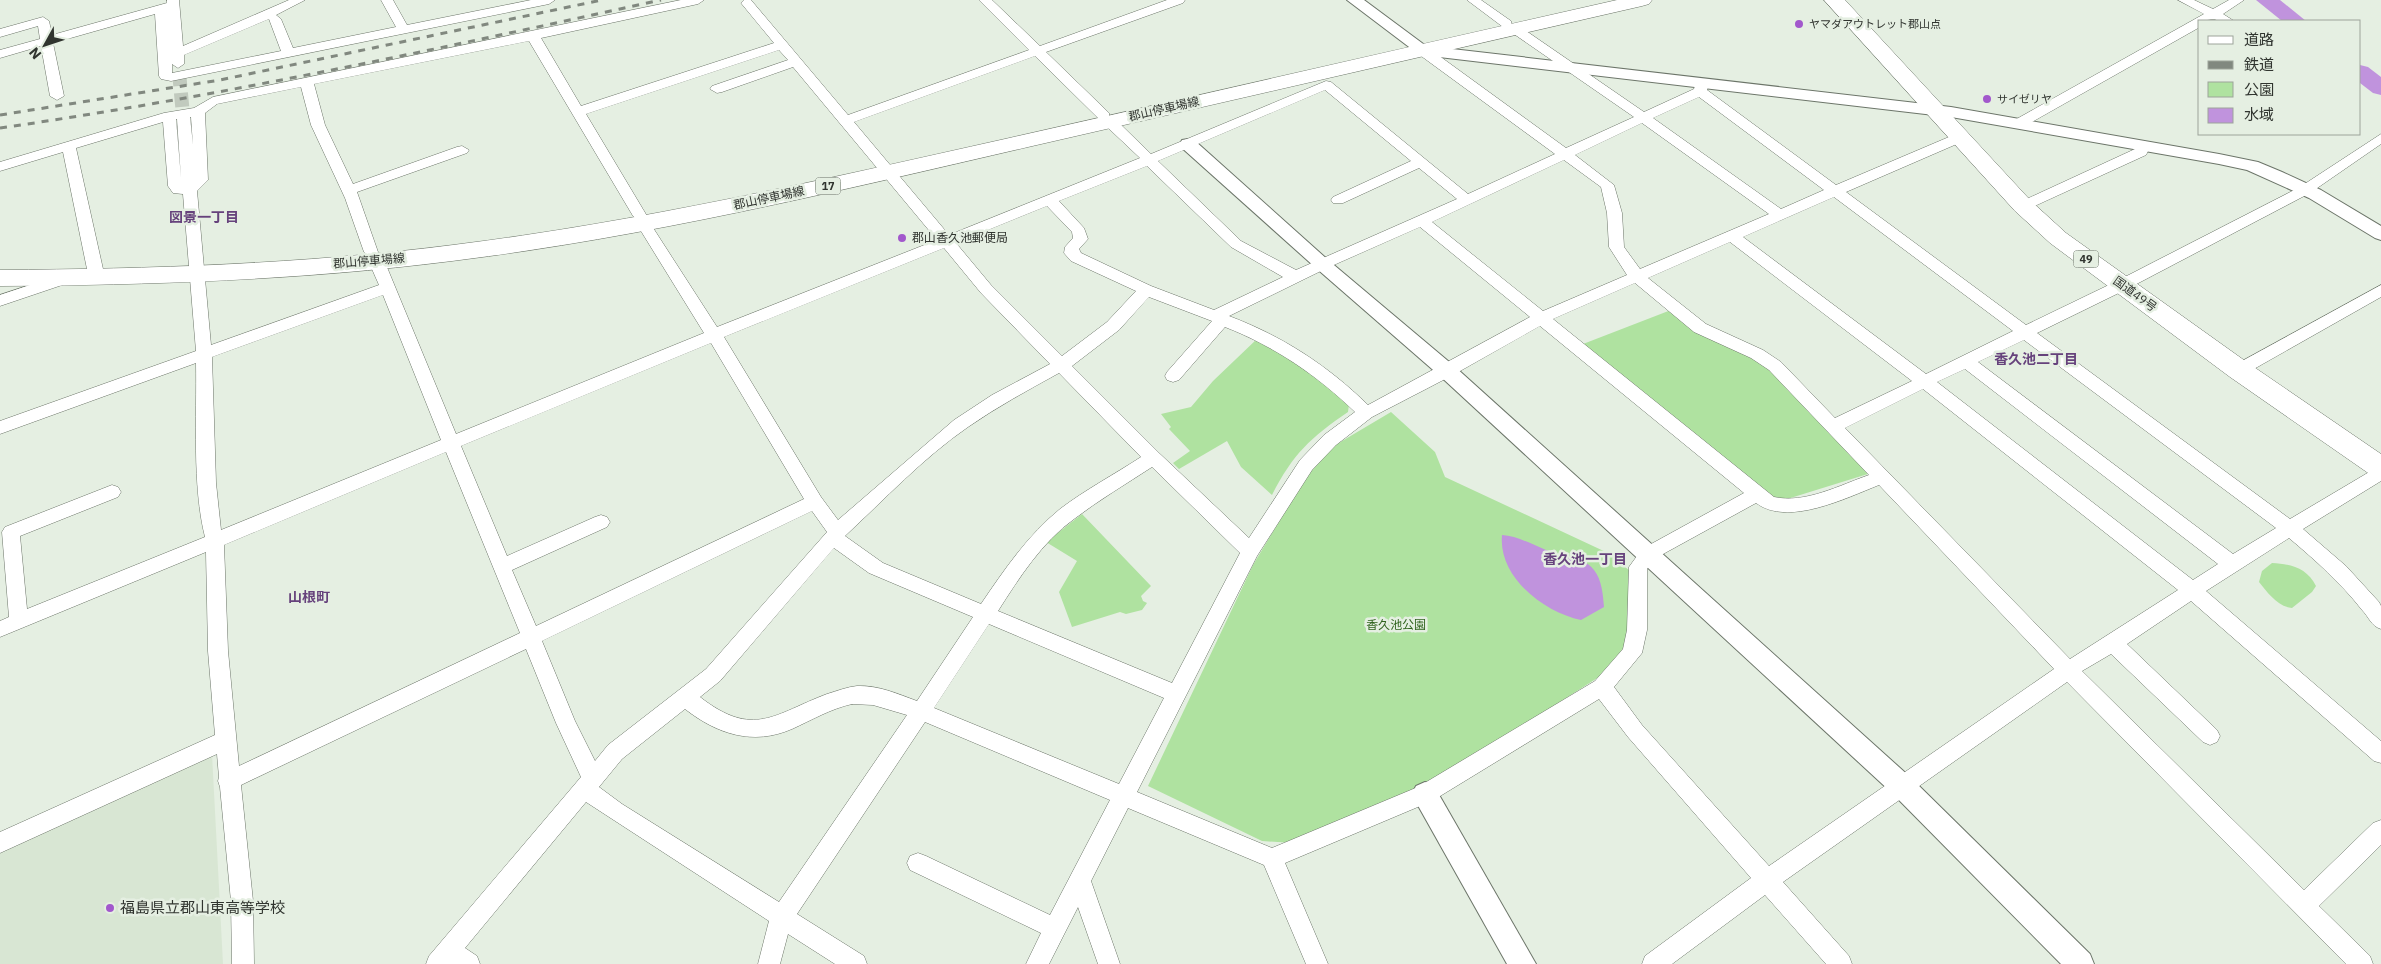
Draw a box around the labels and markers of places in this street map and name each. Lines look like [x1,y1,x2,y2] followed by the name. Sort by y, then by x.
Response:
[1809,17,1941,31] place label: ヤマダアウトレット郡山点
[1793,18,1805,30] marker: ヤマダアウトレット郡山点
[1997,92,2052,106] place label: サイゼリヤ
[1981,93,1993,105] marker: サイゼリヤ
[912,230,1008,245] place label: 郡山香久池郵便局
[896,232,908,244] marker: 郡山香久池郵便局
[120,898,285,917] place label: 福島県立郡山東高等学校
[104,902,116,914] marker: 福島県立郡山東高等学校

